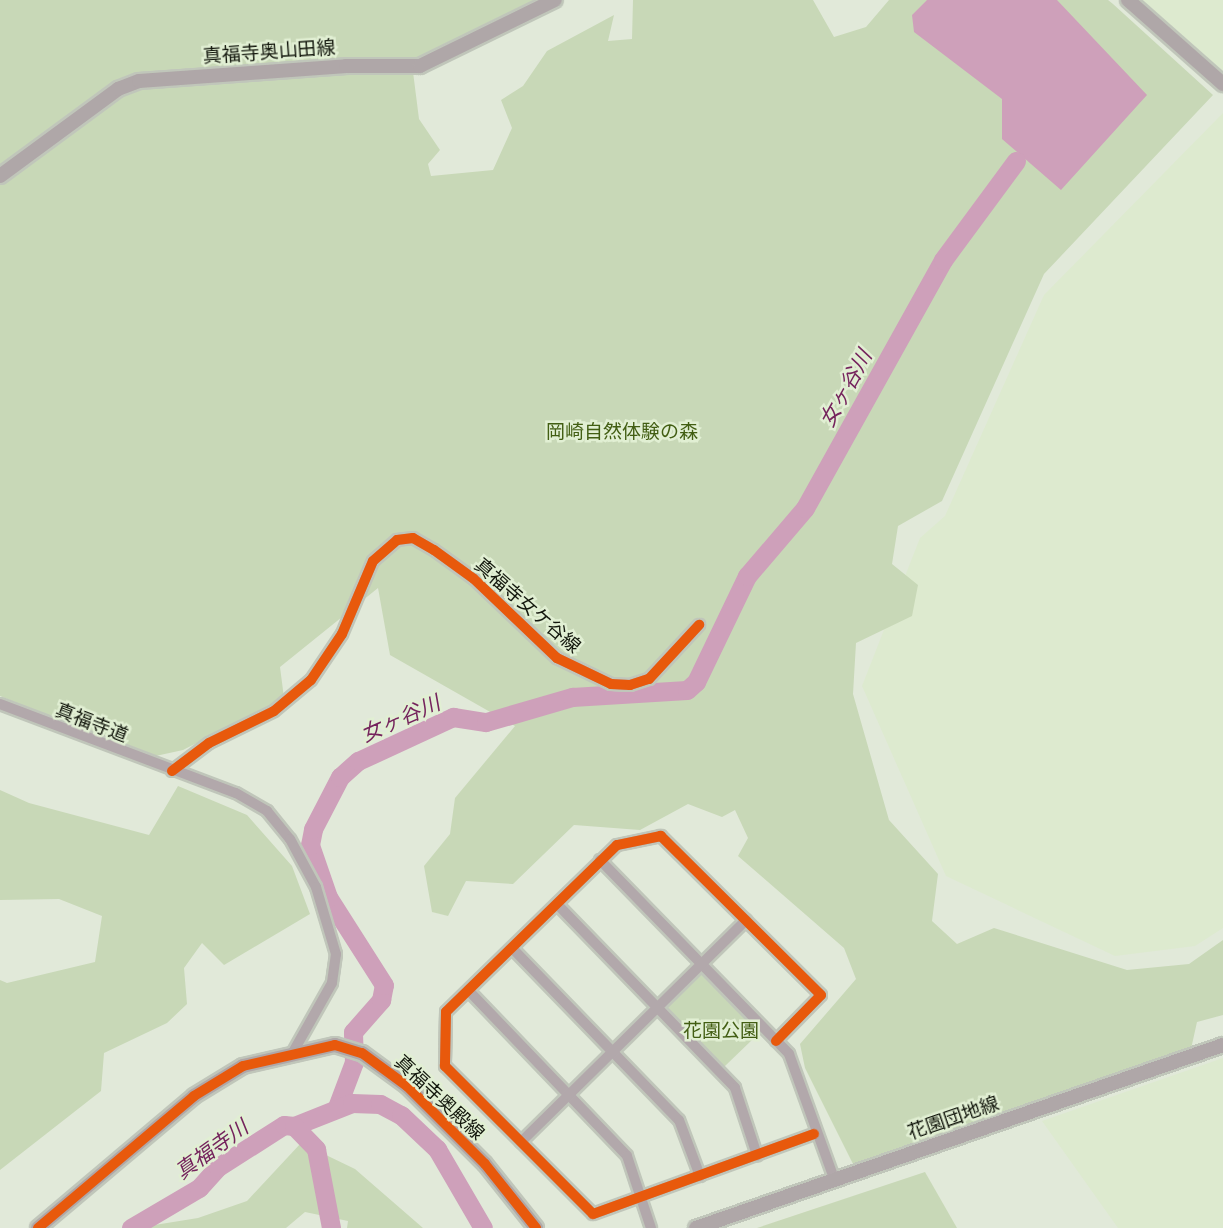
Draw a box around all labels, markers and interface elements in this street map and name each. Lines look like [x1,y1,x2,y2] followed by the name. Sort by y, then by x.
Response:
[202,35,336,67] street label: 真福寺奥山田線
[814,345,876,431] water label: 女ヶ谷川
[546,420,698,442] park label: 岡崎自然体験の森
[470,553,586,657] street label: 真福寺女ケ谷線
[357,689,443,747] water label: 女ヶ谷川
[52,698,132,746] street label: 真福寺道
[683,1019,759,1041] park label: 花園公園
[391,1050,489,1144] street label: 真福寺奥殿線
[904,1091,1002,1143] street label: 花園団地線
[170,1114,252,1184] water label: 真福寺川

